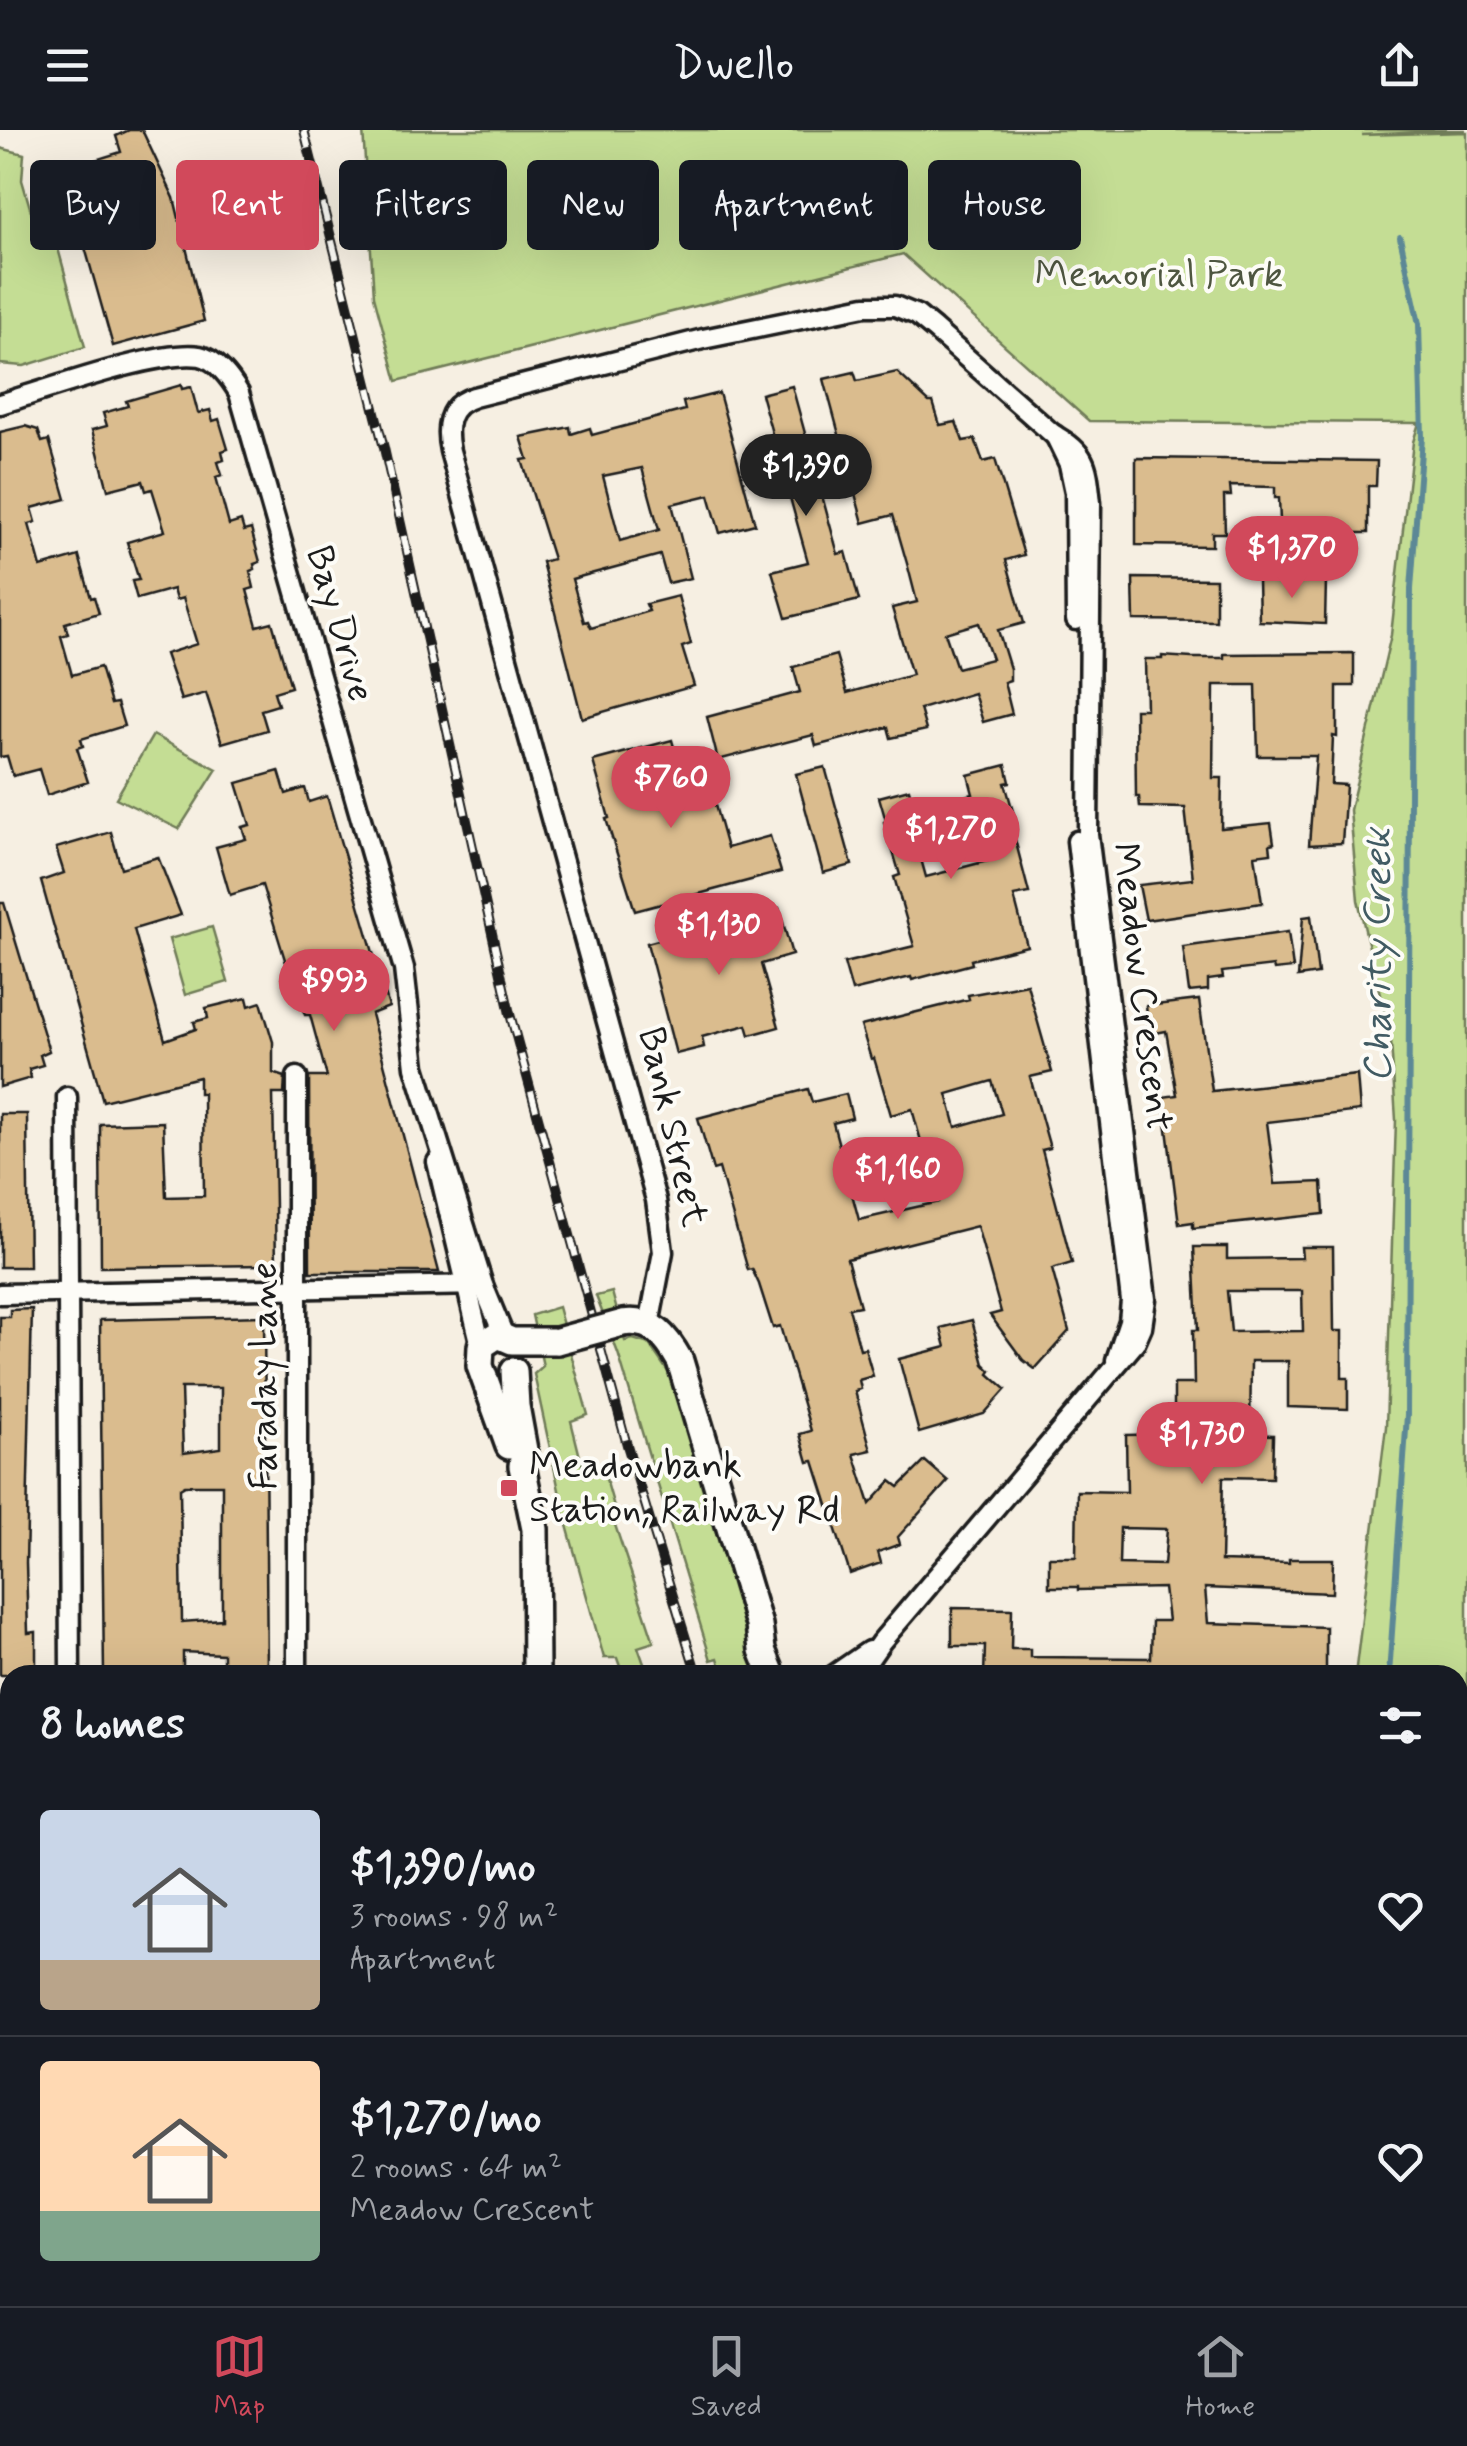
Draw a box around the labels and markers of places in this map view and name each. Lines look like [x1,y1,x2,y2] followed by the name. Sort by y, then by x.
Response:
[725,434,887,519] pin: $1,390
[1211,516,1373,601] pin: $1,370
[612,746,730,831] pin: $760
[870,797,1032,882] pin: $1,270
[638,893,800,978] pin: $1,130
[275,949,393,1034] pin: $993
[817,1137,979,1222] pin: $1,160
[1121,1402,1283,1487] pin: $1,730
[529,1442,840,1535] place label: Meadowbank Station, Railway Rd
[498,1477,520,1499] marker: Meadowbank Station, Railway Rd

